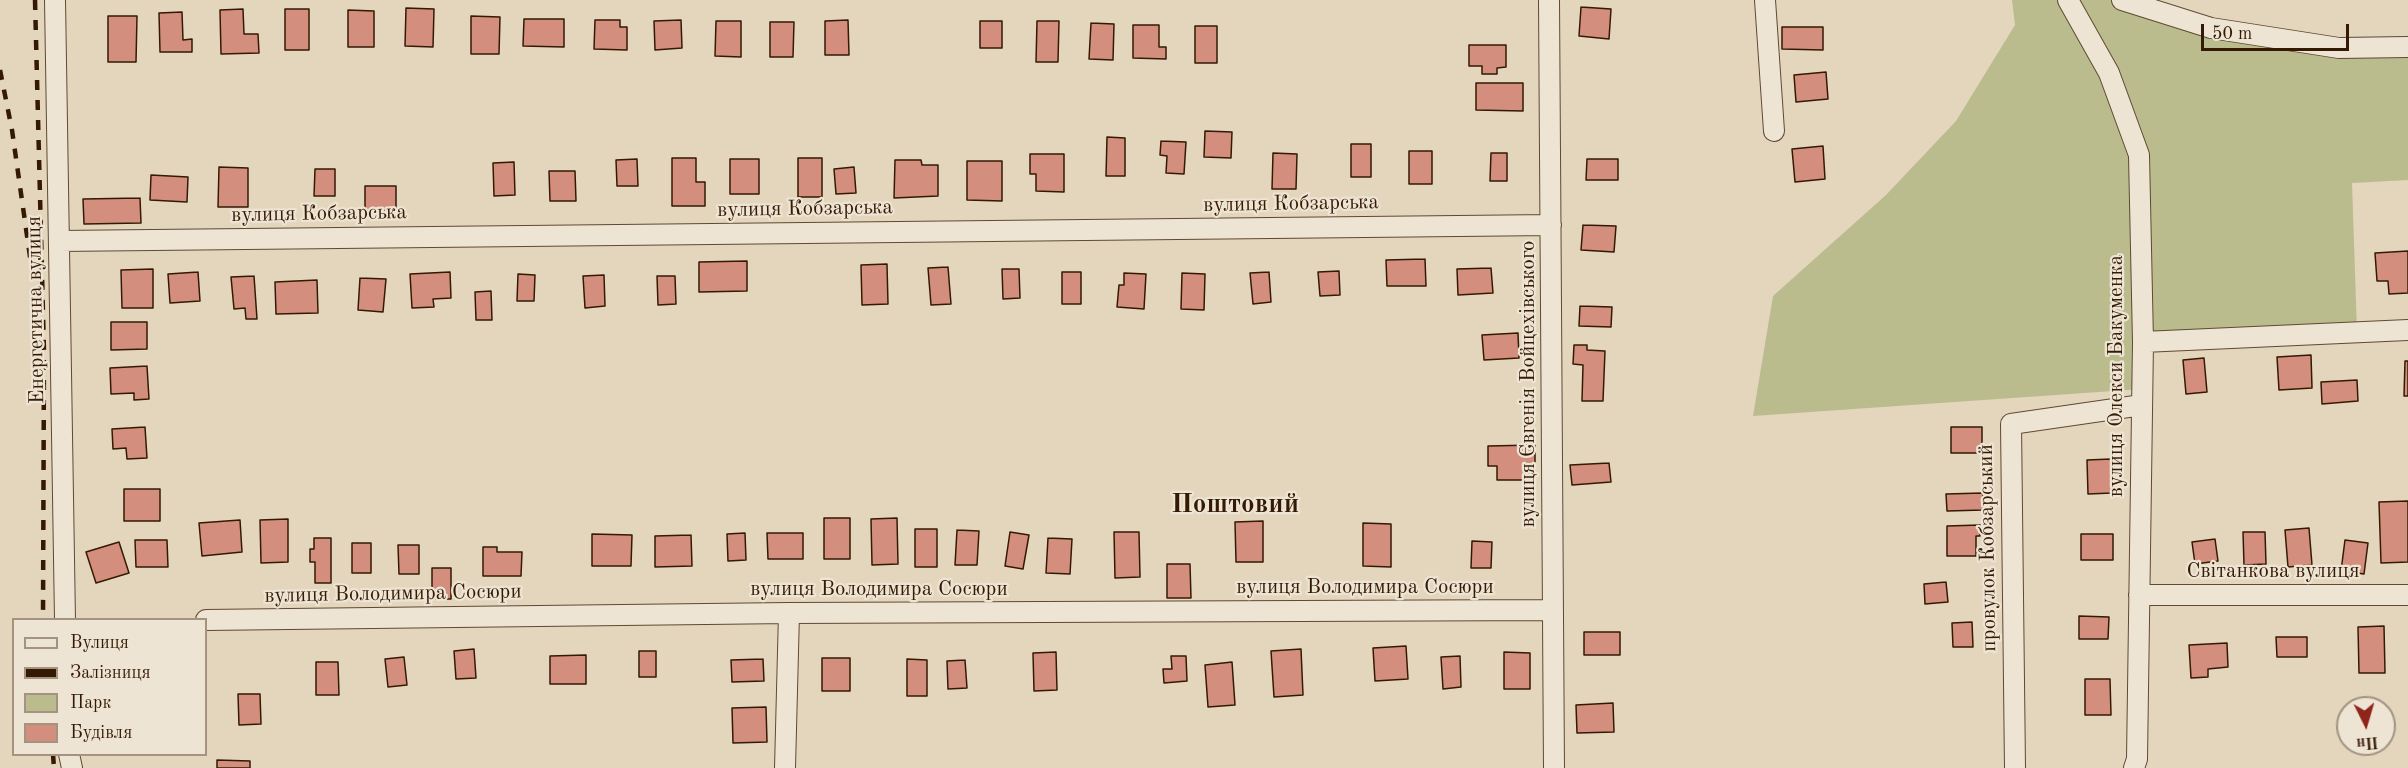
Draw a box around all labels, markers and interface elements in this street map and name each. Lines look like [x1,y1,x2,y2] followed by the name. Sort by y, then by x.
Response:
[2204,12,2352,50] scale bar
[2212,25,2252,43] text: 50 m
[1203,190,1379,218] street label: вулиця Кобзарська
[717,195,893,223] street label: вулиця Кобзарська
[231,200,407,228] street label: вулиця Кобзарська
[22,216,50,404] street label: Енергетична вулиця
[1515,241,1541,527] street label: вулиця Євгенія Войцехівського
[2103,255,2129,497] street label: вулиця Олекси Бакуменка
[1974,444,2002,652] street label: провулок Кобзарський
[1171,489,1299,521] district label: Поштовий
[2186,558,2360,584] street label: Світанкова вулиця
[1236,574,1494,600] street label: вулиця Володимира Сосюри
[750,576,1008,602] street label: вулиця Володимира Сосюри
[264,579,522,609] street label: вулиця Володимира Сосюри
[12,618,207,756] legend
[70,634,129,652] text: Вулиця
[70,664,151,682] text: Залізниця
[70,694,111,712] text: Парк
[2336,696,2396,756] north arrow
[70,724,132,742] text: Будівля
[2356,733,2379,751] text: Пн

